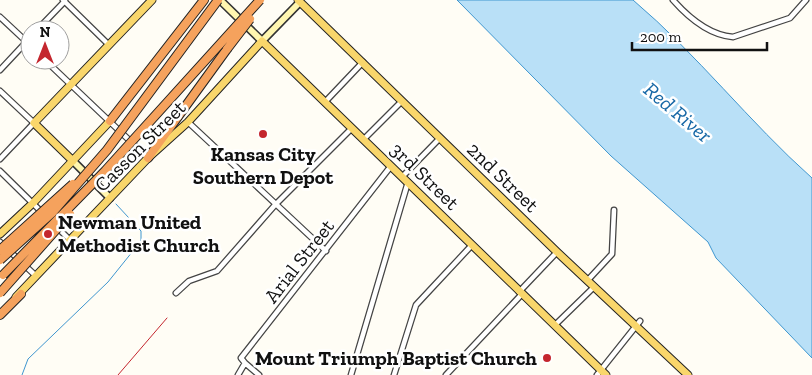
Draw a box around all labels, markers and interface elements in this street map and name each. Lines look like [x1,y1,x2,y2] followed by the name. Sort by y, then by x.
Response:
[20,20,70,70] north arrow
[632,20,767,52] scale bar
[40,24,51,41] text: N
[640,28,681,46] text: 200 m
[639,76,718,148] water label: Red River
[89,95,191,197] street label: Casson Street
[257,128,269,140] marker: Kansas City Southern Depot
[386,137,465,215] street label: 3rd Street
[462,137,544,217] street label: 2nd Street
[193,142,334,189] place label: Kansas City Southern Depot
[58,210,220,257] place label: Newman United Methodist Church
[259,214,339,307] street label: Arial Street
[42,228,54,240] marker: Newman United Methodist Church
[255,346,537,370] place label: Mount Triumph Baptist Church
[541,352,553,364] marker: Mount Triumph Baptist Church

